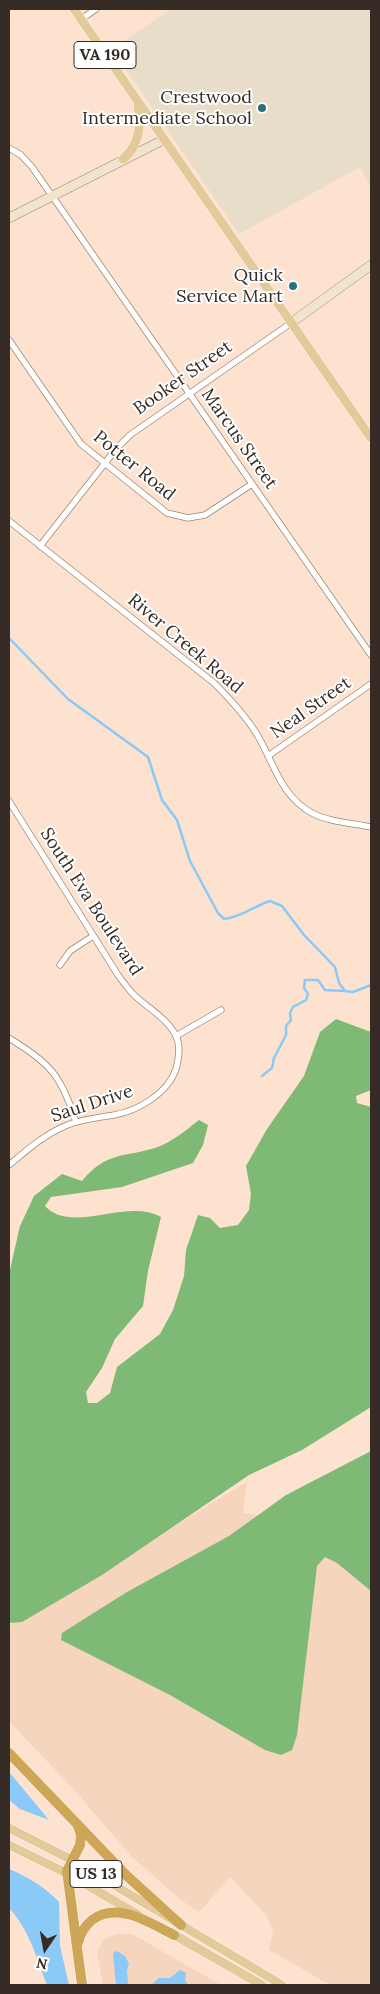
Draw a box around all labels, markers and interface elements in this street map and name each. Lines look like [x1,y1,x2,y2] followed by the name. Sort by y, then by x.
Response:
[74,42,136,68] road number: VA 190
[82,87,252,130] place label: Crestwood Intermediate School
[256,102,268,114] marker: Crestwood Intermediate School
[176,265,283,308] place label: Quick Service Mart
[287,280,299,292] marker: Quick Service Mart
[130,336,236,420] street label: Booker Street
[196,385,282,493] street label: Marcus Street
[89,426,179,506] street label: Potter Road
[123,590,247,698] street label: River Creek Road
[267,672,355,744] street label: Neal Street
[35,824,147,980] street label: South Eva Boulevard
[48,1081,136,1127] street label: Saul Drive
[70,1860,122,1888] road number: US 13
[20,1924,70,1974] north arrow
[35,1954,49,1974] text: N

